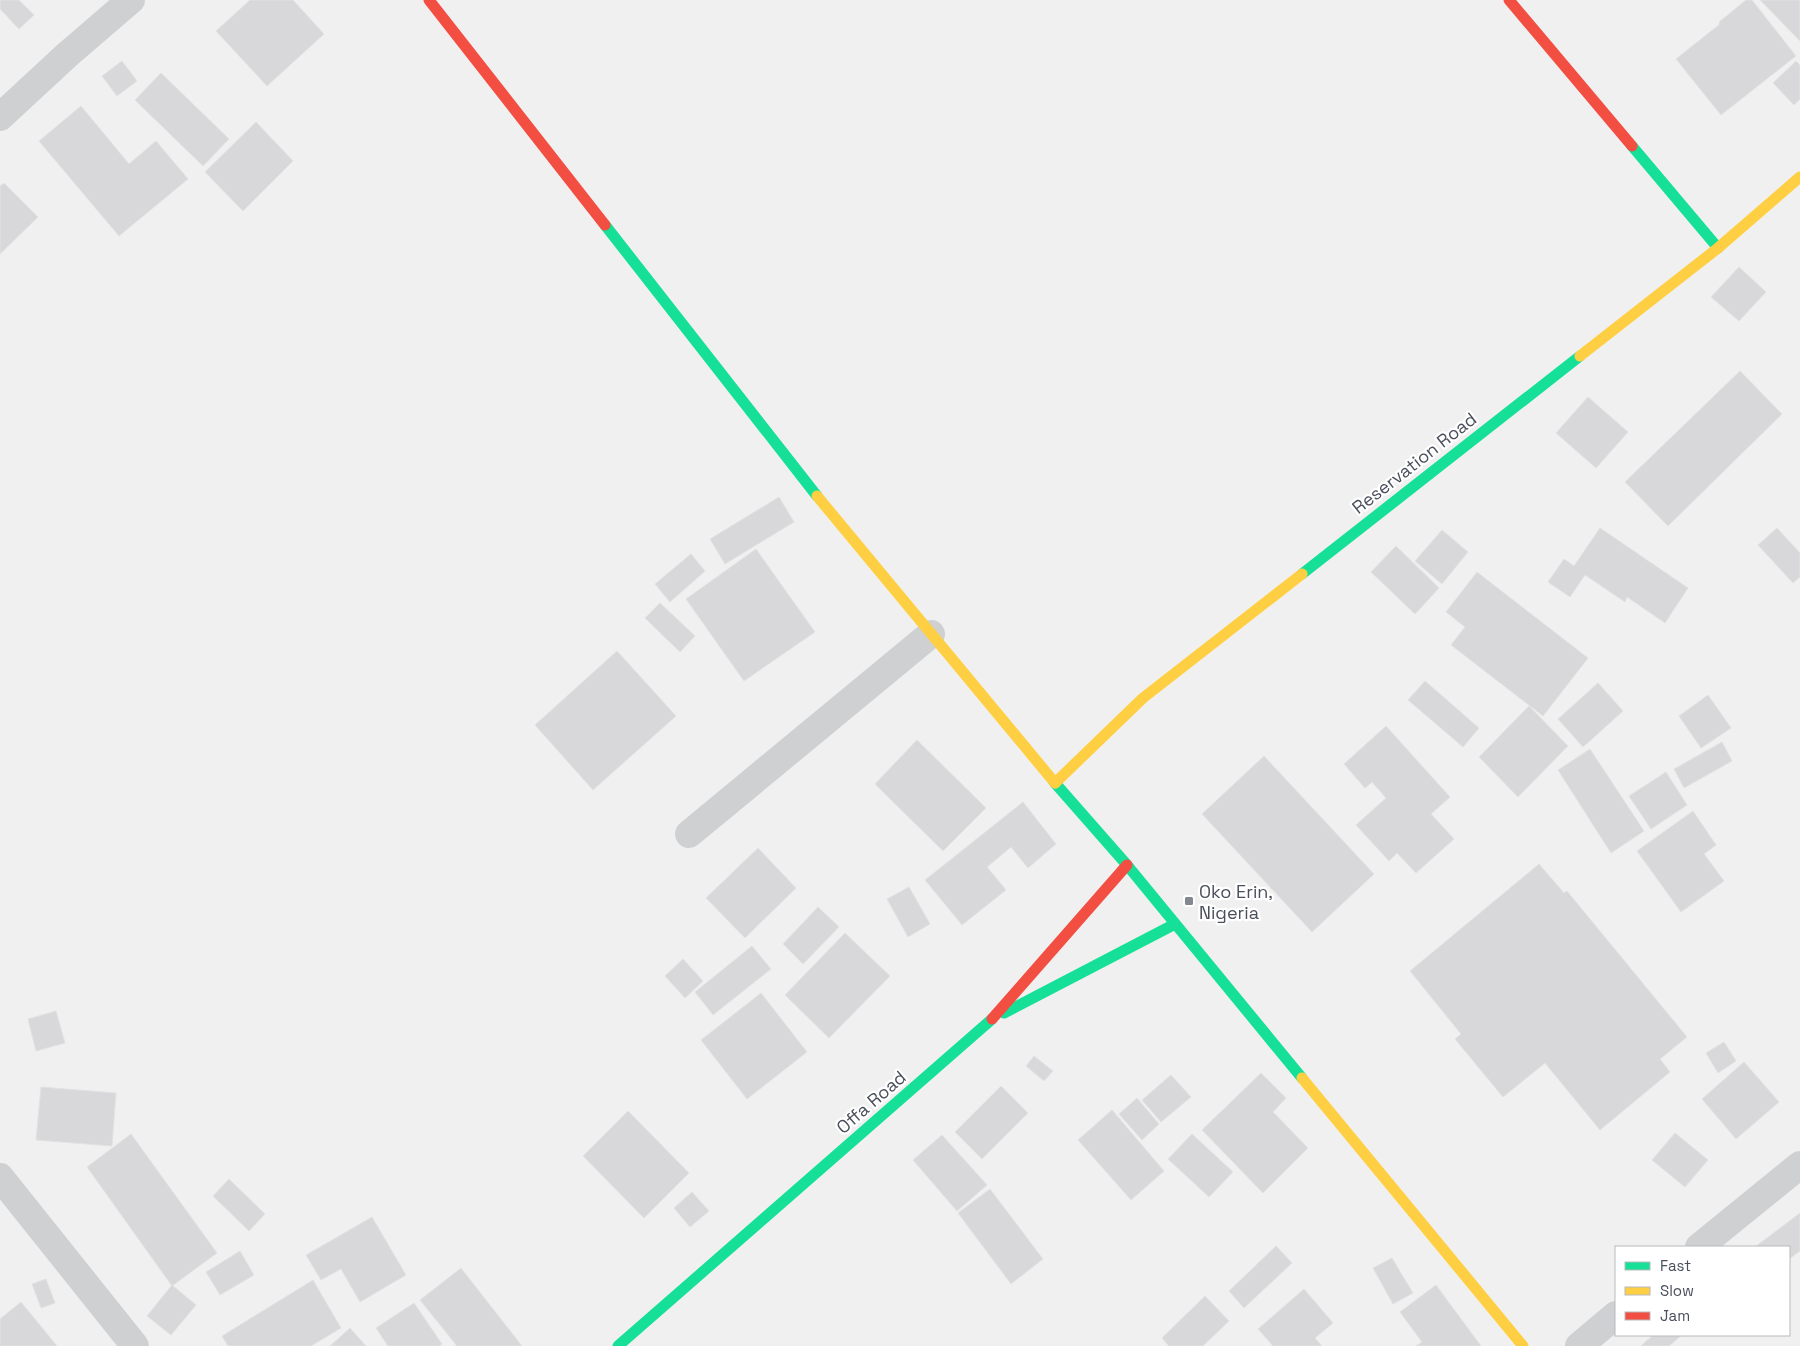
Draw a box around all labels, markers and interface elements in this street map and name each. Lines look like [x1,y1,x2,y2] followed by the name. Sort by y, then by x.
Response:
[1347,407,1481,519] street label: Reservation Road
[1199,880,1273,924] place label: Oko Erin, Nigeria
[1183,895,1195,907] marker: Oko Erin, Nigeria
[831,1066,911,1138] street label: Offa Road
[1615,1246,1790,1336] legend
[1660,1256,1691,1275] text: Fast
[1660,1281,1694,1300] text: Slow
[1660,1306,1690,1325] text: Jam

